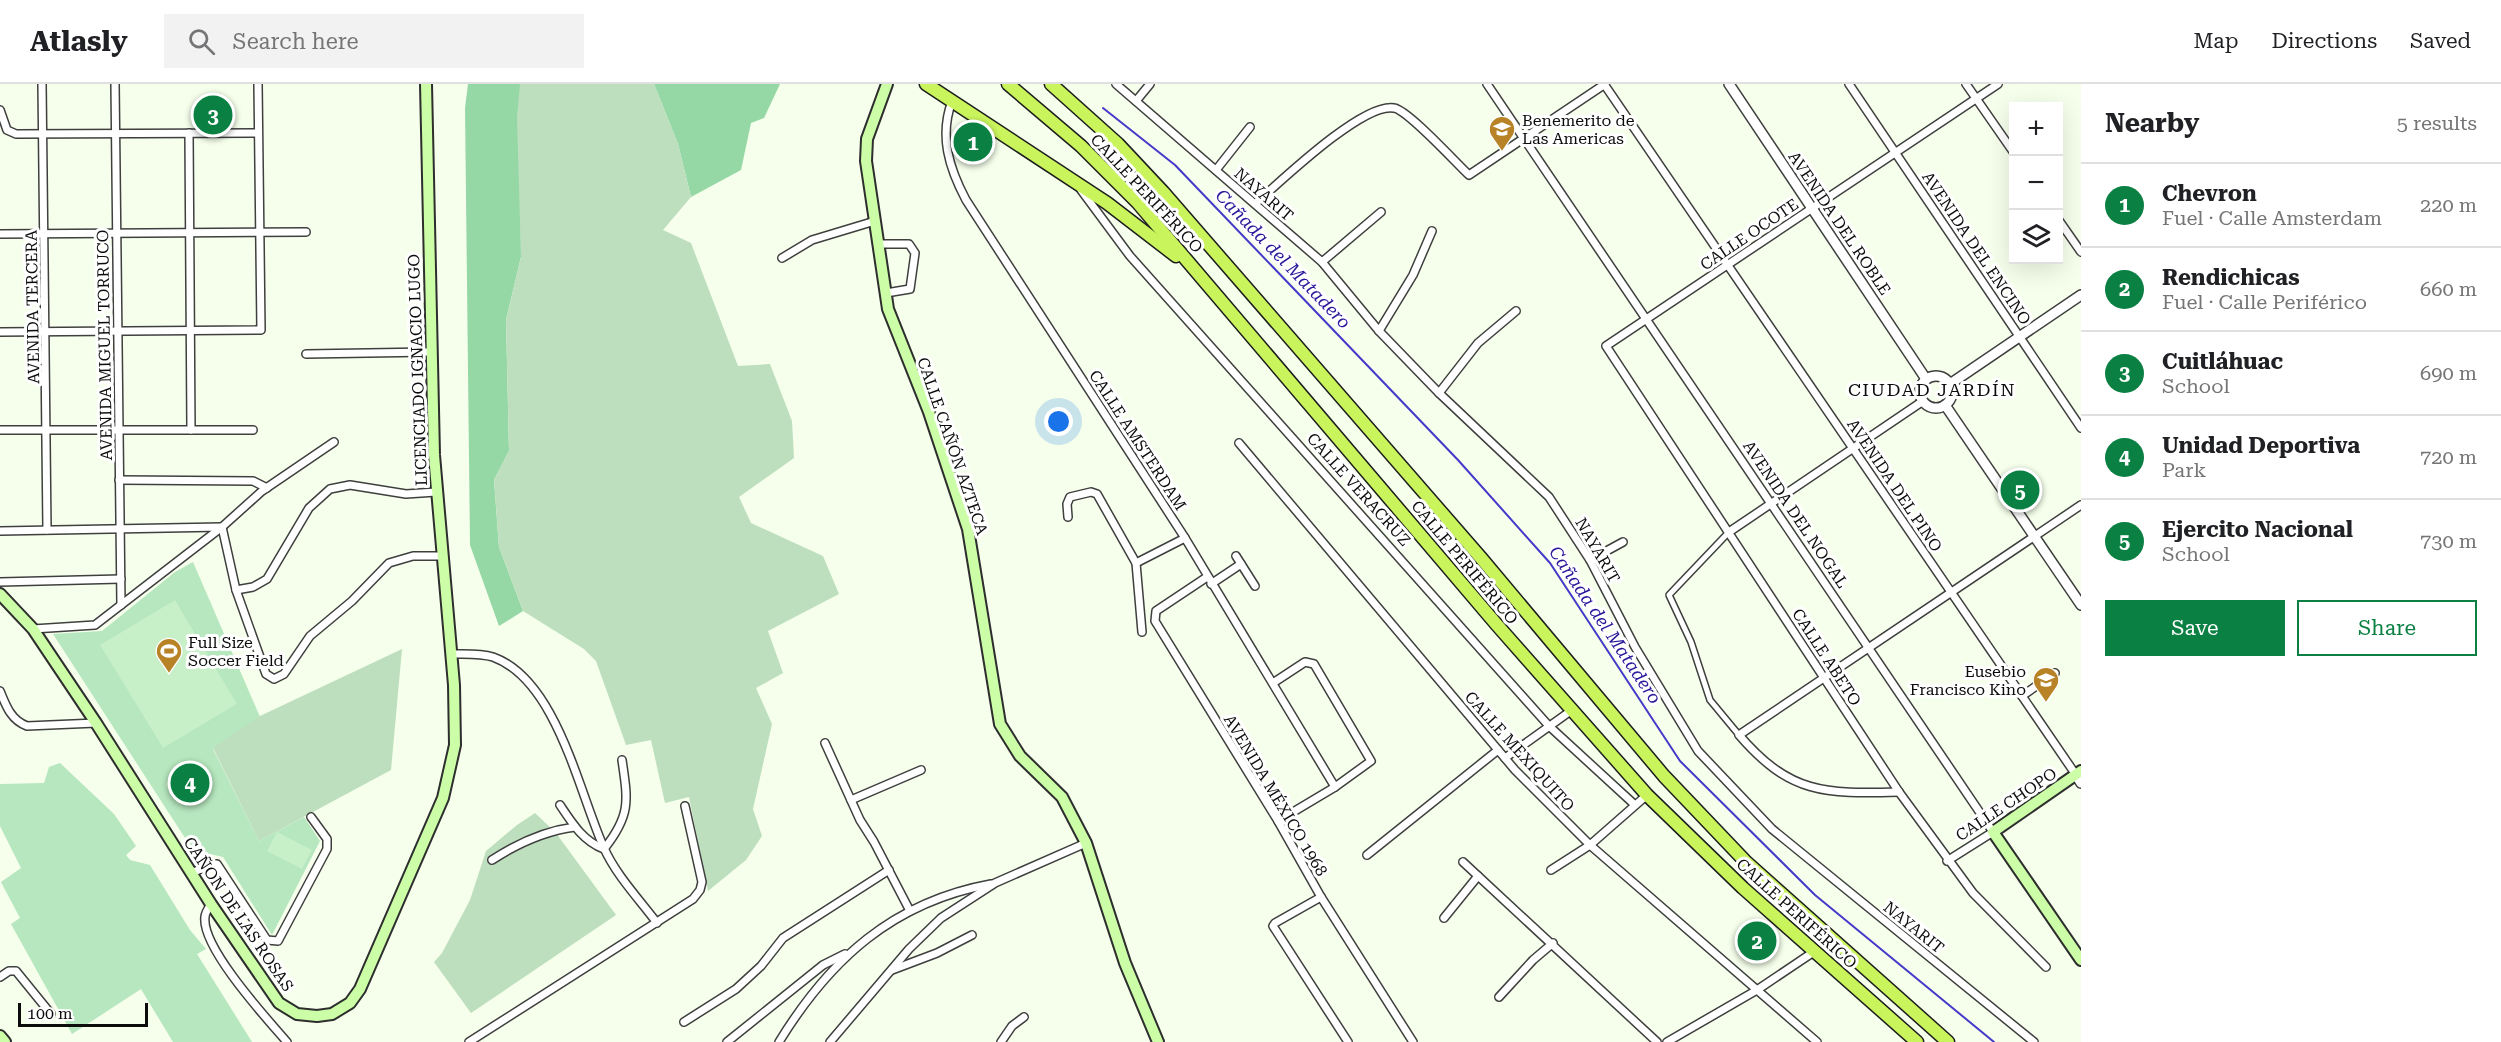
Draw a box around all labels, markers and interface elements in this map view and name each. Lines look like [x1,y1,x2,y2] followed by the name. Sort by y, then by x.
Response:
[164,14,584,68] search box
[30,25,128,58] text: Atlasly
[185,25,218,58] icon: search
[233,29,359,54] text: Search here
[2194,29,2238,53] text: Map
[2271,29,2377,53] text: Directions
[2410,29,2471,53] text: Saved
[194,93,232,138] pin: 3
[2009,102,2063,264] map controls
[2009,102,2063,156] button: +
[2105,108,2199,138] text: Nearby
[1522,111,1635,148] place label: Benemerito de Las Americas
[2397,111,2477,135] text: 5 results
[1487,114,1517,152] school or university icon: Benemerito de Las Americas
[954,120,992,164] pin: 1
[1087,130,1207,257] street label: CALLE PERIFÉRICO
[1784,148,1895,299] street label: AVENIDA DEL ROBLE
[2009,156,2063,210] button: −
[1230,164,1297,225] street label: NAYARIT
[1918,168,2035,328] street label: AVENIDA DEL ENCINO
[2162,181,2257,206] text: Chevron
[1211,185,1355,333] water label: Cañada del Matadero
[2119,193,2130,217] text: 1
[2420,193,2477,217] text: 220 m
[1697,195,1802,274] street label: CALLE OCOTE
[2162,206,2382,230] text: Fuel · Calle Amsterdam
[2009,210,2063,264] button: layers
[22,229,43,384] street label: AVENIDA TERCERA
[93,230,116,460] street label: AVENIDA MIGUEL TORRUCO
[404,254,431,486] street label: LICENCIADO IGNACIO LUGO
[2162,265,2299,290] text: Rendichicas
[2119,277,2130,301] text: 2
[2420,277,2477,301] text: 660 m
[2162,290,2367,314] text: Fuel · Calle Periférico
[2162,349,2283,374] text: Cuitláhuac
[913,355,992,538] street label: CALLE CAÑÓN AZTECA
[2119,361,2130,385] text: 3
[2420,361,2477,385] text: 690 m
[1085,367,1190,514] street label: CALLE AMSTERDAM
[2162,374,2230,398] text: School
[1848,379,2016,400] district label: CIUDAD JARDÍN
[1044,407,1073,436] your location
[1843,415,1946,555] street label: AVENIDA DEL PINO
[1303,429,1414,550] street label: CALLE VERACRUZ
[2162,433,2360,458] text: Unidad Deportiva
[1739,437,1852,592] street label: AVENIDA DEL NOGAL
[2119,445,2130,469] text: 4
[2420,445,2477,469] text: 720 m
[2162,458,2206,482] text: Park
[2000,468,2040,512] pin: 5
[1407,497,1522,628] street label: CALLE PERIFÉRICO
[1571,514,1624,586] street label: NAYARIT
[2162,517,2353,542] text: Ejercito Nacional
[2119,529,2130,553] text: 5
[2420,529,2477,553] text: 730 m
[1545,542,1666,707] water label: Cañada del Matadero
[2162,542,2230,566] text: School
[2105,600,2285,656] button: Save
[2297,600,2477,656] button: Share
[1788,605,1865,709] street label: CALLE ABETO
[188,633,284,670] place label: Full Size Soccer Field
[154,636,184,674] sports icon: Full Size Soccer Field
[1910,662,2026,699] place label: Eusebio Francisco Kino
[2031,665,2061,703] school or university icon: Eusebio Francisco Kino
[1461,688,1578,815] street label: CALLE MEXIQUITO
[1220,711,1331,880] street label: AVENIDA MÉXICO 1968
[170,760,210,806] pin: 4
[1952,764,2060,845] street label: CALLE CHOPO
[180,833,297,995] street label: CAÑON DE LAS ROSAS
[1733,854,1861,972] street label: CALLE PERIFÉRICO
[1880,897,1948,958] street label: NAYARIT
[1738,918,1776,964] pin: 2
[18,1000,148,1028] scale bar
[27,1004,73,1023] text: 100 m

